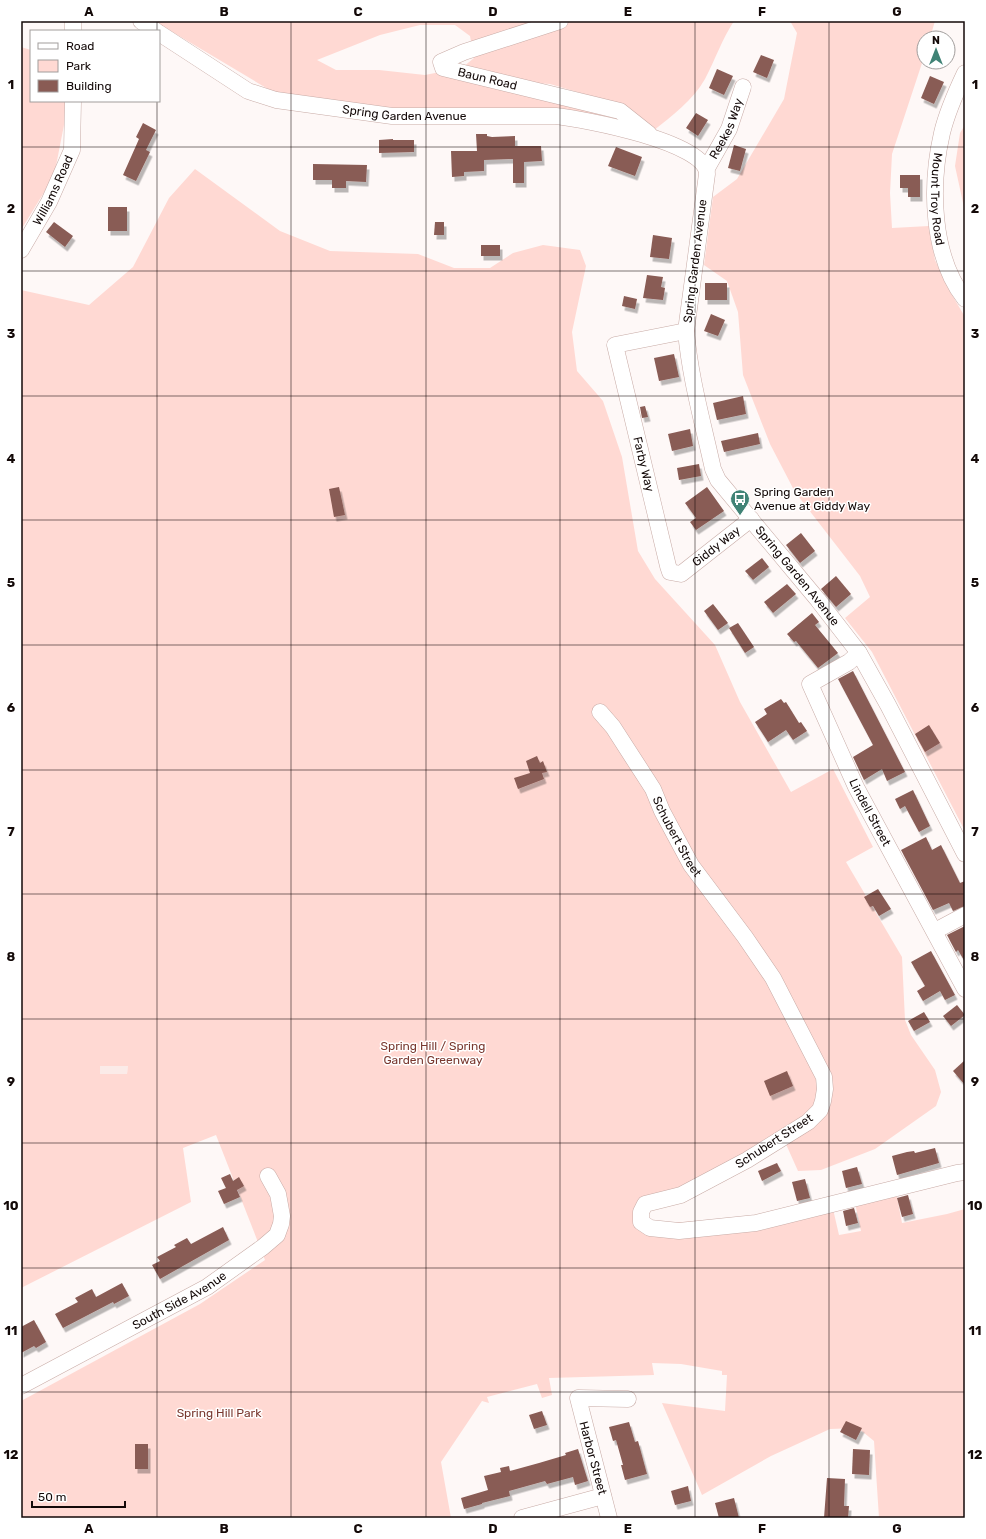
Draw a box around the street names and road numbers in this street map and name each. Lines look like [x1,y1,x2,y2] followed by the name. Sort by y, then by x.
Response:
[456,65,519,93] street label: Baun Road
[706,96,746,162] street label: Reekes Way
[341,102,467,123] street label: Spring Garden Avenue
[928,152,947,247] street label: Mount Troy Road
[30,153,76,228] street label: Williams Road
[680,198,710,324] street label: Spring Garden Avenue
[630,435,657,494] street label: Farby Way
[690,523,743,569] street label: Giddy Way
[752,523,842,629] street label: Spring Garden Avenue
[846,777,894,849] street label: Lindell Street
[650,794,705,880] street label: Schubert Street
[733,1111,816,1171] street label: Schubert Street
[130,1268,229,1332] street label: South Side Avenue
[576,1420,610,1497] street label: Harbor Street

